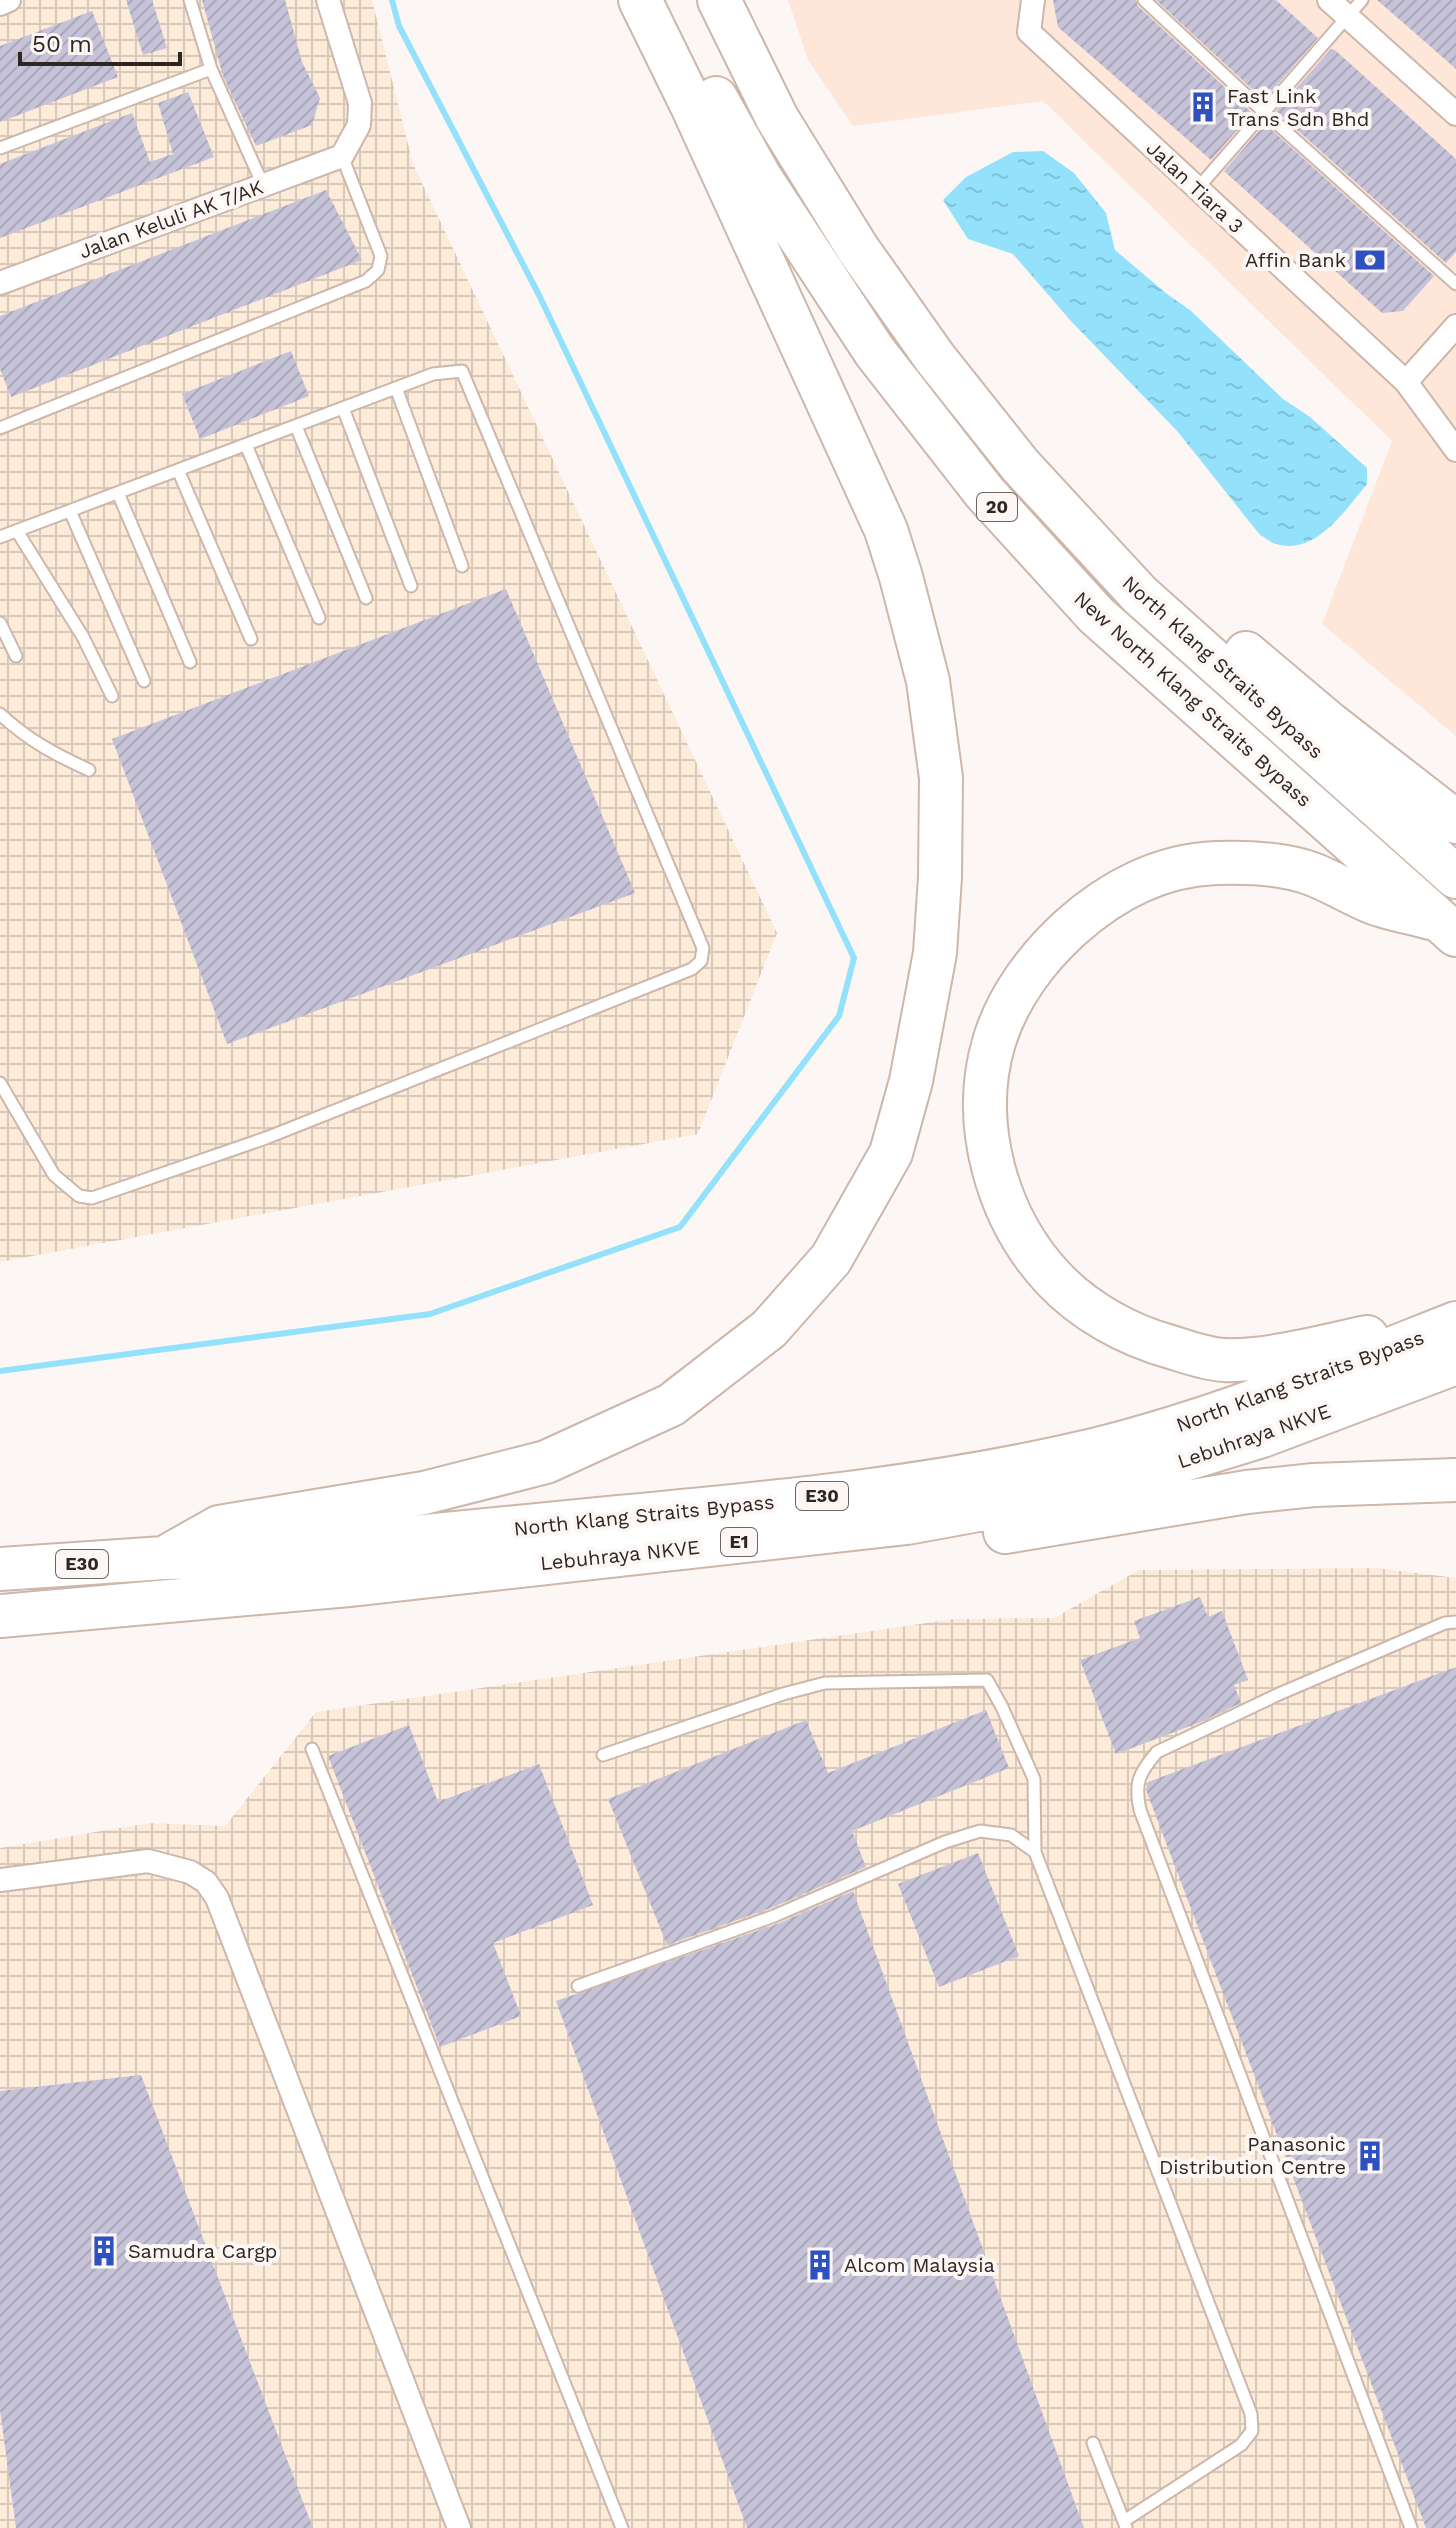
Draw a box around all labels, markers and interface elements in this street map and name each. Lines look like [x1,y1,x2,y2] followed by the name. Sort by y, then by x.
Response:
[20,16,180,66] scale bar
[32,30,92,58] text: 50 m
[1227,84,1369,131] place label: Fast Link Trans Sdn Bhd
[1186,90,1220,124] building icon: Fast Link Trans Sdn Bhd
[1141,136,1249,238] street label: Jalan Tiara 3
[76,175,266,263] street label: Jalan Keluli AK 7/AK
[1353,243,1387,277] bank icon: Affin Bank
[1245,248,1346,272] place label: Affin Bank
[977,493,1017,521] road number: 20
[1118,570,1328,764] street label: North Klang Straits Bypass
[1069,586,1317,812] street label: New North Klang Straits Bypass
[1173,1325,1427,1437] street label: North Klang Straits Bypass
[1174,1399,1334,1473] street label: Lebuhraya NKVE
[796,1482,848,1510] road number: E30
[513,1489,775,1541] street label: North Klang Straits Bypass
[721,1528,757,1556] road number: E1
[539,1535,701,1575] street label: Lebuhraya NKVE
[56,1550,108,1578] road number: E30
[1159,2132,1346,2179] place label: Panasonic Distribution Centre
[1353,2139,1387,2173] building icon: Panasonic Distribution Centre
[87,2234,121,2268] building icon: Samudra Cargp
[128,2239,277,2263] place label: Samudra Cargp
[803,2248,837,2282] building icon: Alcom Malaysia
[844,2253,995,2277] place label: Alcom Malaysia

